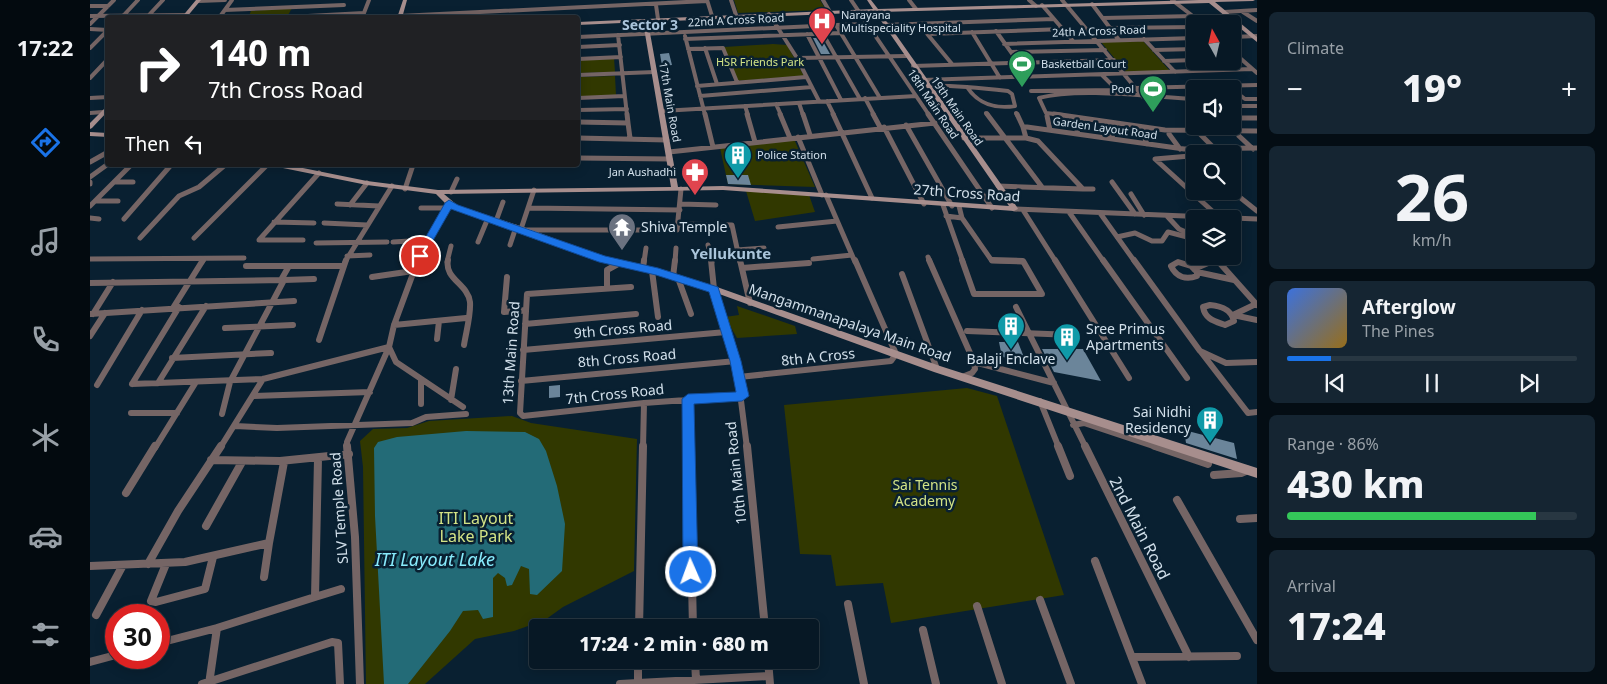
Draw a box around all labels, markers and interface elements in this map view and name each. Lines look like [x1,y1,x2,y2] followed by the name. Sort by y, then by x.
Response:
[807,6,837,45] hospital icon: Narayana Multispeciality Hospital
[841,7,961,35] place label: Narayana Multispeciality Hospital
[687,9,785,30] street label: 22nd A Cross Road
[622,15,678,34] district label: Sector 3
[1186,15,1241,70] north arrow
[1186,15,1241,265] map controls
[1052,21,1146,40] street label: 24th A Cross Road
[208,29,311,76] text: 140 m
[17,32,73,62] text: 17:22
[125,35,190,100] icon: right
[1287,37,1344,59] text: Climate
[1007,49,1037,88] sports icon: Basketball Court
[716,54,804,69] park label: HSR Friends Park
[1041,56,1126,71] place label: Basketball Court
[656,61,685,143] street label: 17th Main Road
[1402,61,1462,113] text: 19°
[904,66,962,142] street label: 18th Main Road
[1287,69,1303,107] text: −
[1561,69,1577,107] text: +
[928,73,987,148] street label: 19th Main Road
[208,74,363,104] text: 7th Cross Road
[1138,74,1168,113] sports icon: Pool
[1186,80,1241,135] button: sound
[1111,81,1134,96] place label: Pool
[1052,113,1158,142] street label: Garden Layout Road
[28,125,63,160] icon: directions
[180,130,208,158] icon: left
[125,131,170,157] text: Then
[723,140,753,179] building icon: Police Station
[1186,145,1241,200] button: search
[757,147,827,162] place label: Police Station
[1395,152,1469,240] text: 26
[680,157,710,196] pharmacy icon: Jan Aushadhi
[608,164,676,179] place label: Jan Aushadhi
[913,179,1021,206] street label: 27th Cross Road
[1186,210,1241,265] button: layers
[607,212,637,251] temple icon: Shiva Temple
[641,217,728,236] place label: Shiva Temple
[28,224,63,259] icon: music
[1412,229,1452,251] text: km/h
[399,235,441,277] pin
[406,242,434,270] icon: arrive
[691,243,771,263] district label: Yellukunte
[746,279,954,366] street label: Mangammanapalaya Main Road
[1362,294,1456,320] text: Afterglow
[497,301,524,405] street label: 13th Main Road
[996,311,1026,350] building icon: Balaji Enclave
[573,315,673,342] street label: 9th Cross Road
[1086,319,1165,354] place label: Sree Primus Apartments
[1362,320,1434,342] text: The Pines
[28,322,63,357] icon: phone
[1052,322,1082,361] building icon: Sree Primus Apartments
[780,343,856,370] street label: 8th A Cross
[577,344,677,371] street label: 8th Cross Road
[967,349,1056,368] place label: Balaji Enclave
[1321,369,1349,397] icon: previous
[1418,369,1446,397] icon: pause
[1515,369,1543,397] icon: next
[565,379,665,408] street label: 7th Cross Road
[1125,402,1192,437] place label: Sai Nidhi Residency
[1195,405,1225,444] building icon: Sai Nidhi Residency
[28,420,63,455] icon: climate
[721,421,750,525] street label: 10th Main Road
[1287,433,1379,455] text: Range · 86%
[325,452,352,565] street label: SLV Temple Road
[1287,457,1425,509] text: 430 km
[1105,473,1175,583] street label: 2nd Main Road
[892,475,958,510] park label: Sai Tennis Academy
[439,507,514,547] park label: ITI Layout Lake Park
[28,519,63,554] icon: car
[664,545,716,597] position arrow
[374,547,495,571] water label: ITI Layout Lake
[1287,575,1336,597] text: Arrival
[1287,599,1386,651] text: 17:24
[105,604,170,669] speed limit sign: 30
[28,617,63,652] icon: filters
[579,631,769,657] text: 17:24 · 2 min · 680 m

